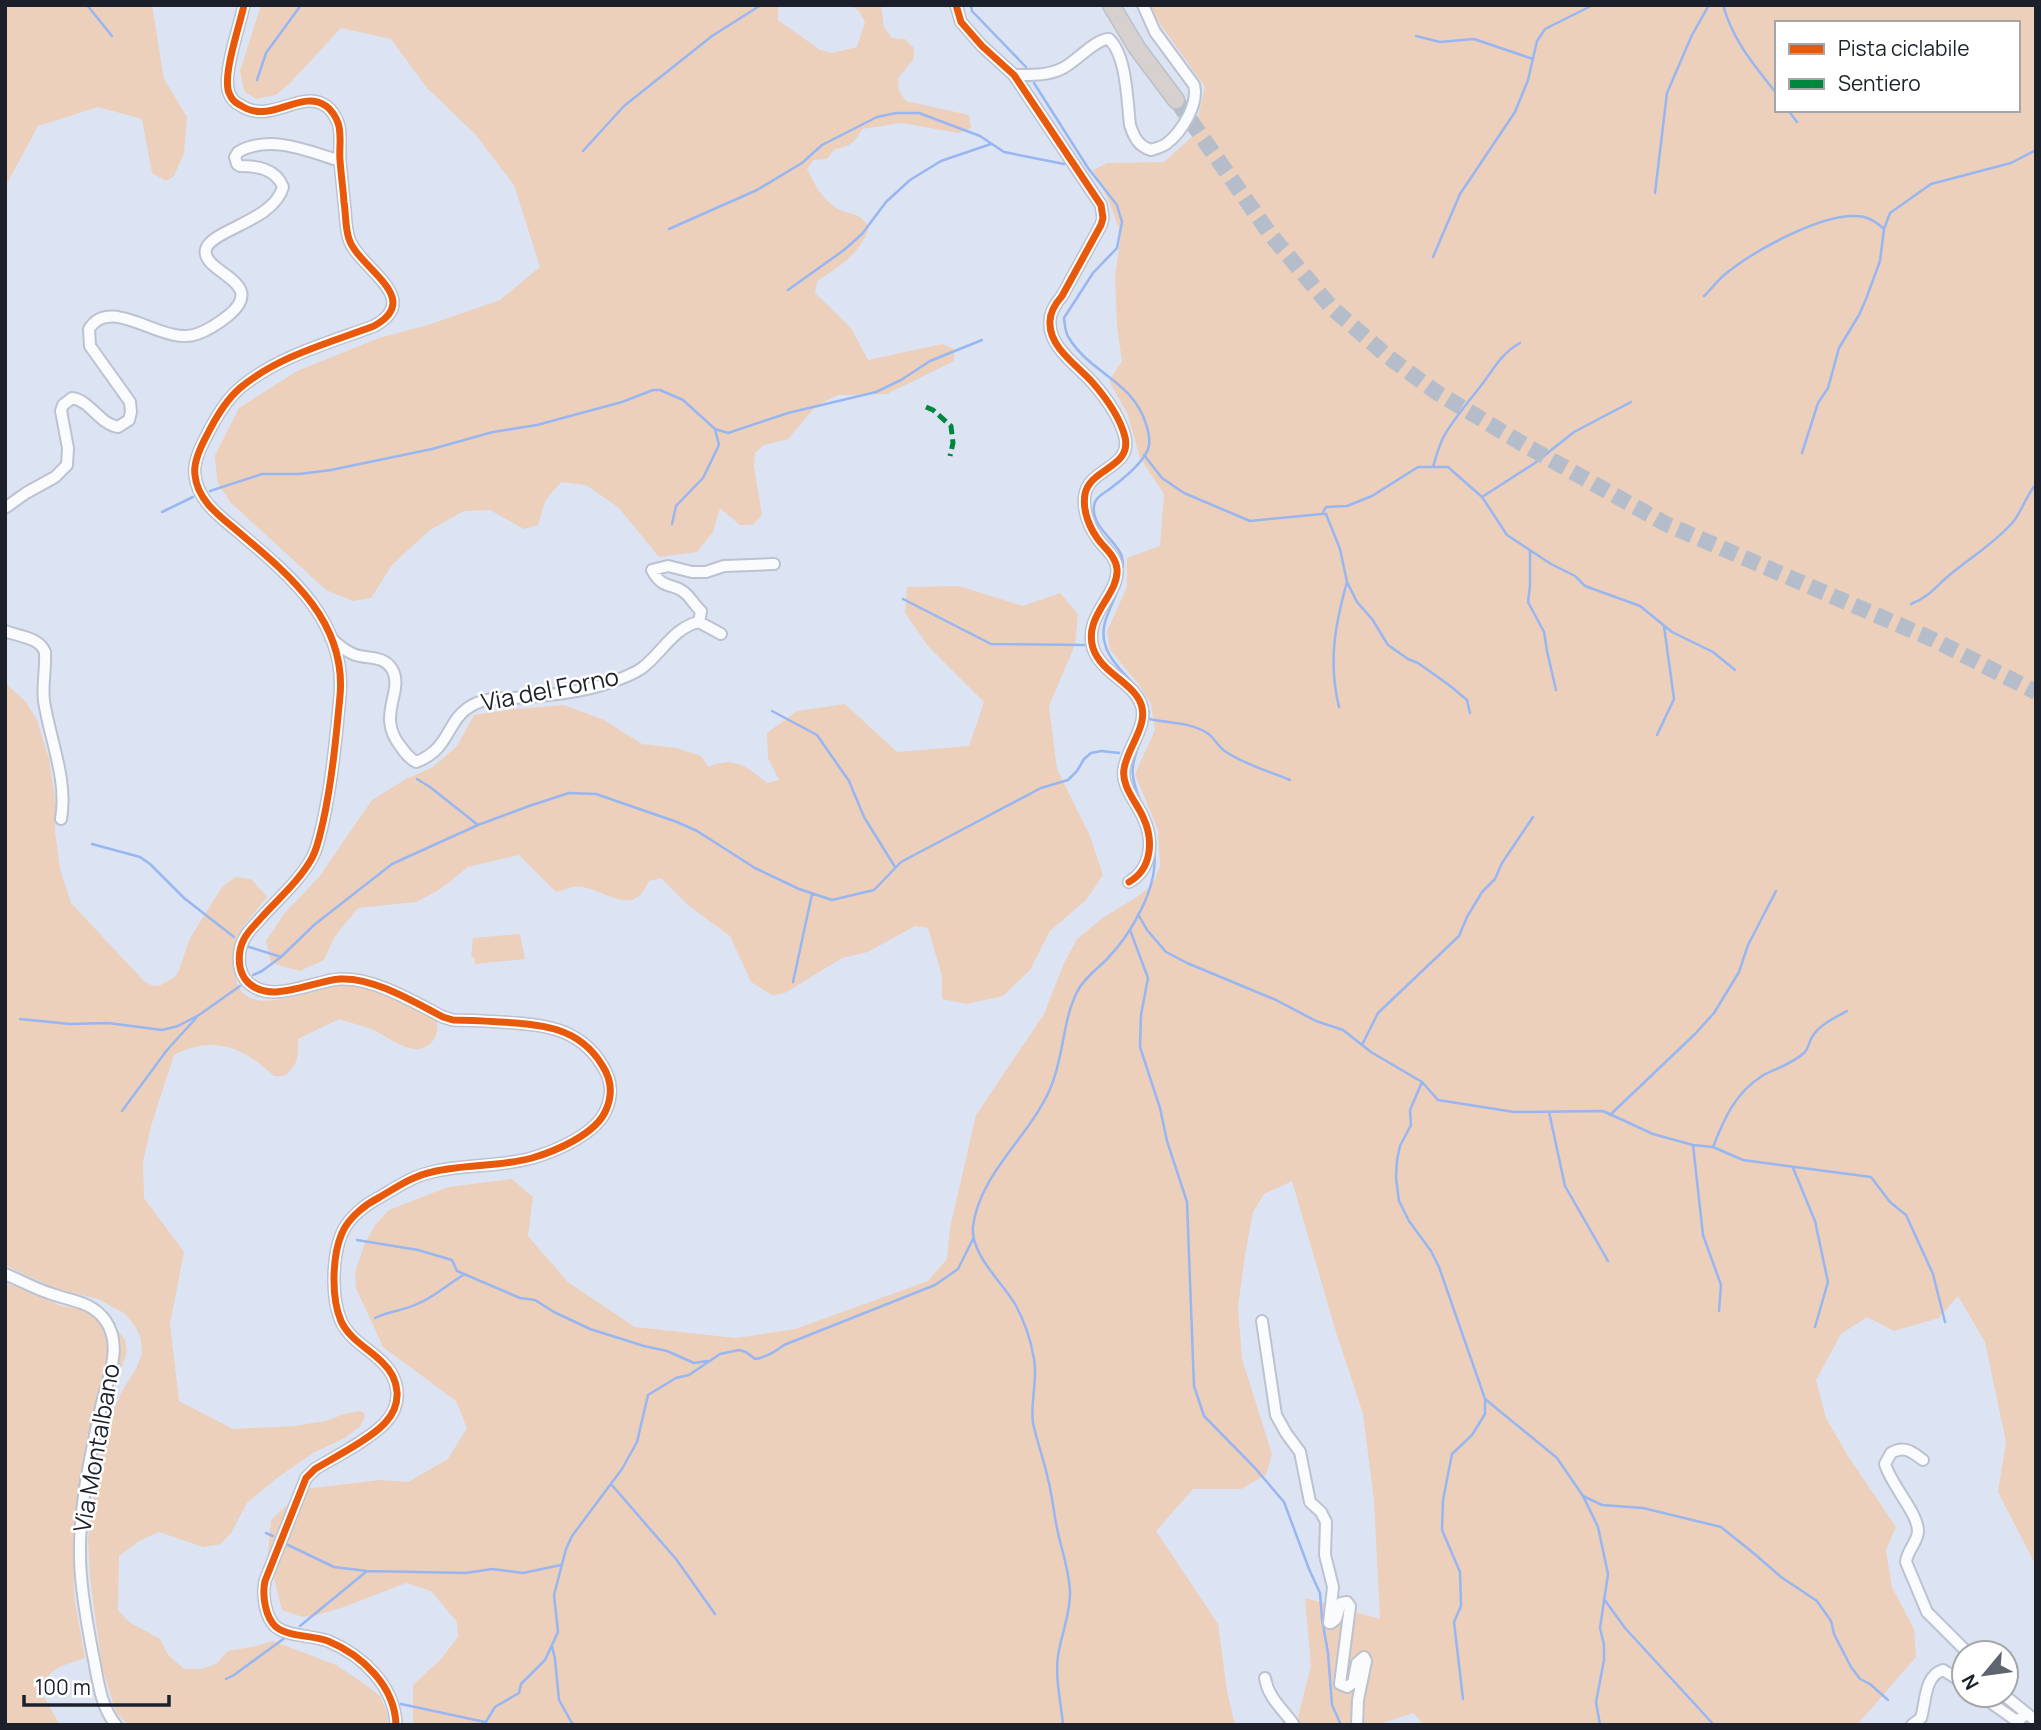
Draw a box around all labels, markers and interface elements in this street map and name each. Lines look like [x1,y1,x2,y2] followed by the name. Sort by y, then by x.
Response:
[1775,21,2020,112] legend
[1838,34,1970,62] text: Pista ciclabile
[1838,69,1921,97] text: Sentiero
[478,659,621,718] street label: Via del Forno
[64,1361,127,1535] street label: Via Montalbano
[1950,1639,2020,1709] north arrow
[24,1664,170,1708] scale bar
[1955,1670,1985,1695] text: N
[35,1673,91,1701] text: 100 m

